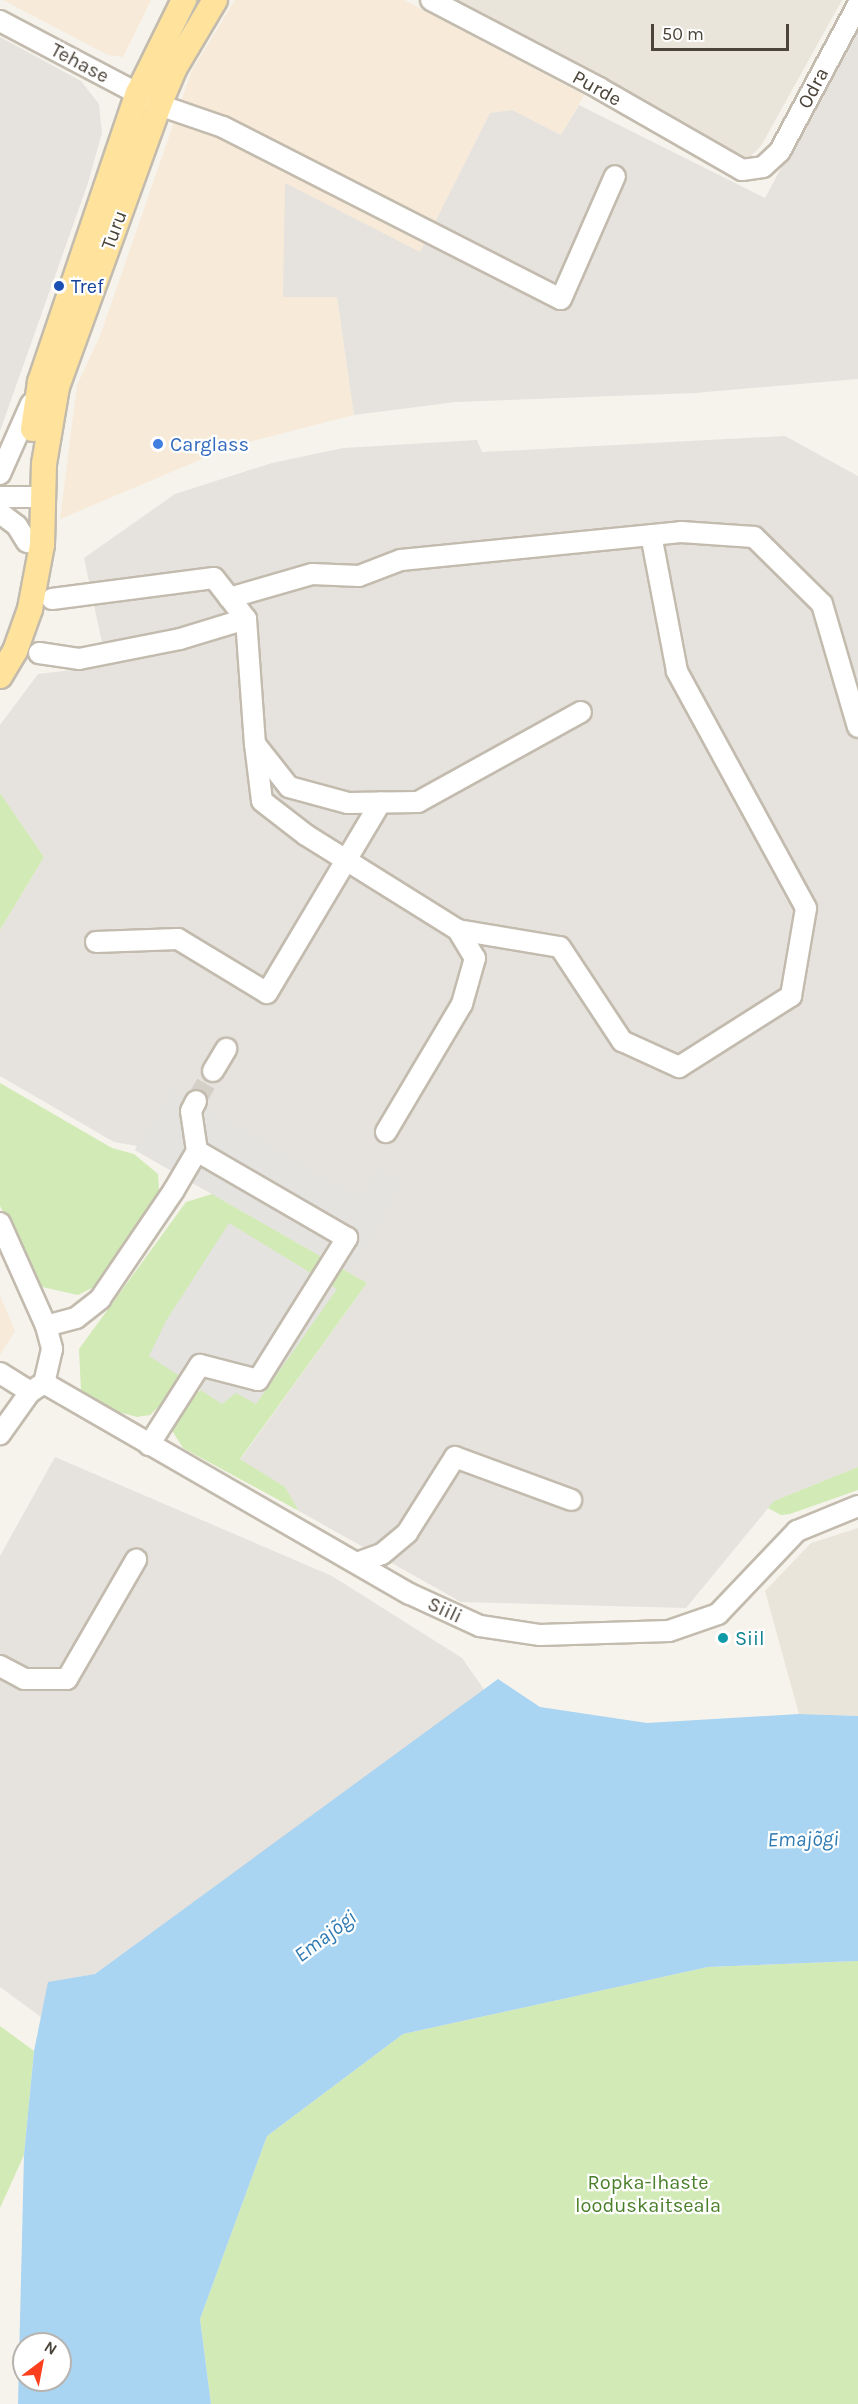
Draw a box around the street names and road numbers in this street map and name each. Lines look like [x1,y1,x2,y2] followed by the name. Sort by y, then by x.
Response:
[47,38,113,88] street label: Tehase
[792,63,834,113] street label: Odra
[568,65,626,111] street label: Purde
[96,207,132,253] street label: Turu
[424,1592,466,1628] street label: Siili

